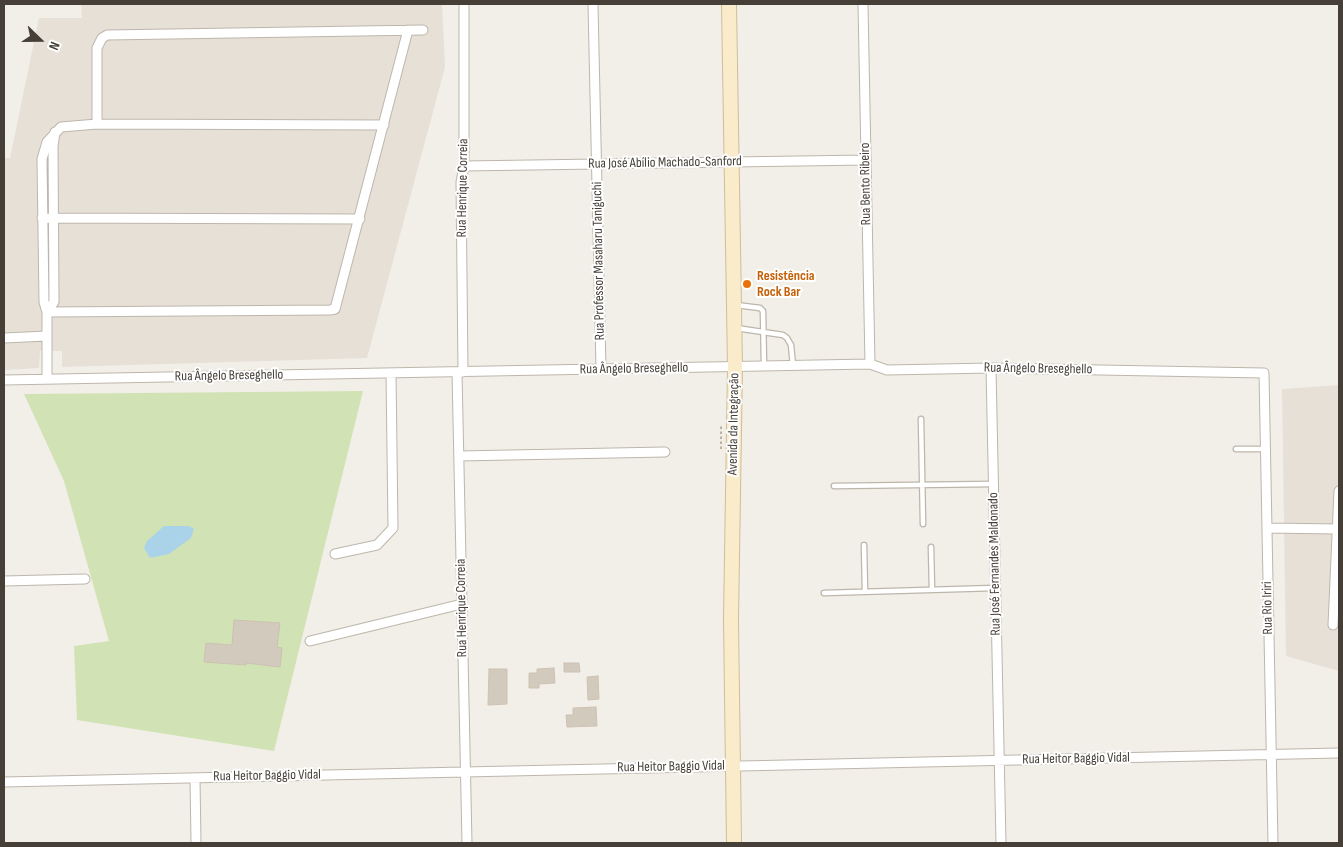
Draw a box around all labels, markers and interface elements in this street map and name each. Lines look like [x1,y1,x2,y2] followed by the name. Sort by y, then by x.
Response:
[15,15,65,65] north arrow
[45,39,64,52] text: N
[454,138,472,238] street label: Rua Henrique Correia
[857,142,875,226] street label: Rua Bento Ribeiro
[588,153,742,173] street label: Rua José Abílio Machado-Sanford
[589,182,609,340] street label: Rua Professor Masaharu Taniguchi
[757,268,815,300] place label: Resistência Rock Bar
[741,278,753,290] marker: Resistência Rock Bar
[580,360,688,378] street label: Rua Ângelo Breseghello
[984,360,1092,378] street label: Rua Ângelo Breseghello
[175,367,283,385] street label: Rua Ângelo Breseghello
[725,373,743,475] street label: Avenida da Integração
[985,492,1005,636] street label: Rua José Fernandes Maldonado
[453,558,471,658] street label: Rua Henrique Correia
[1259,581,1277,635] street label: Rua Rio Iriri
[1022,750,1130,768] street label: Rua Heitor Baggio Vidal
[617,758,725,776] street label: Rua Heitor Baggio Vidal
[213,767,321,785] street label: Rua Heitor Baggio Vidal

